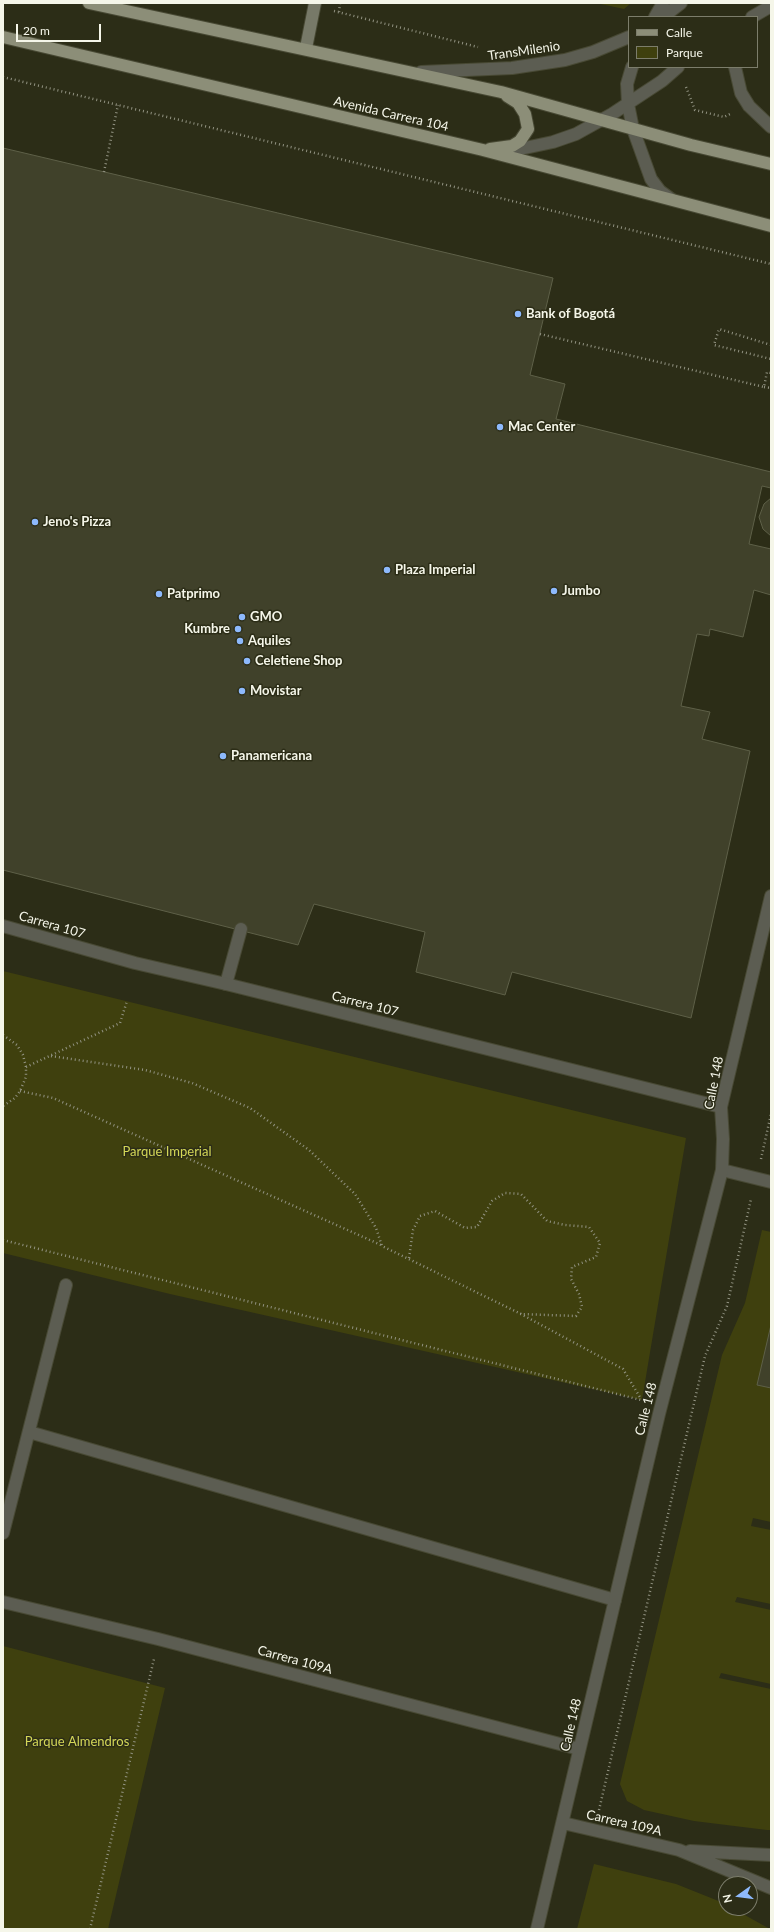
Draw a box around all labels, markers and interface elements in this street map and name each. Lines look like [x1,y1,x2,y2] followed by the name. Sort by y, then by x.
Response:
[18,16,103,42] scale bar
[628,16,758,68] legend
[23,23,50,38] text: 20 m
[666,25,692,40] text: Calle
[487,38,561,64] street label: TransMilenio
[666,45,703,60] text: Parque
[332,93,450,135] street label: Avenida Carrera 104
[526,306,615,322] place label: Bank of Bogotá
[513,309,523,319] marker: Bank of Bogotá
[508,419,575,435] place label: Mac Center
[495,422,505,432] marker: Mac Center
[43,514,111,530] place label: Jeno's Pizza
[30,517,40,527] marker: Jeno's Pizza
[395,562,476,578] place label: Plaza Imperial
[382,565,392,575] marker: Plaza Imperial
[562,583,600,599] place label: Jumbo
[167,586,220,602] place label: Patprimo
[549,586,559,596] marker: Jumbo
[154,589,164,599] marker: Patprimo
[250,609,282,625] place label: GMO
[237,612,247,622] marker: GMO
[184,621,230,637] place label: Kumbre
[233,624,243,634] marker: Kumbre
[248,633,291,649] place label: Aquiles
[235,636,245,646] marker: Aquiles
[255,653,342,669] place label: Celetiene Shop
[242,656,252,666] marker: Celetiene Shop
[250,683,302,699] place label: Movistar
[237,686,247,696] marker: Movistar
[231,748,312,764] place label: Panamericana
[218,751,228,761] marker: Panamericana
[17,908,87,942] street label: Carrera 107
[330,988,400,1020] street label: Carrera 107
[701,1055,727,1111] street label: Calle 148
[122,1144,212,1160] park label: Parque Imperial
[632,1381,660,1437] street label: Calle 148
[256,1642,334,1678] street label: Carrera 109A
[557,1697,585,1753] street label: Calle 148
[25,1734,129,1750] park label: Parque Almendros
[585,1807,663,1839] street label: Carrera 109A
[718,1876,758,1916] north arrow
[720,1893,734,1904] text: N

